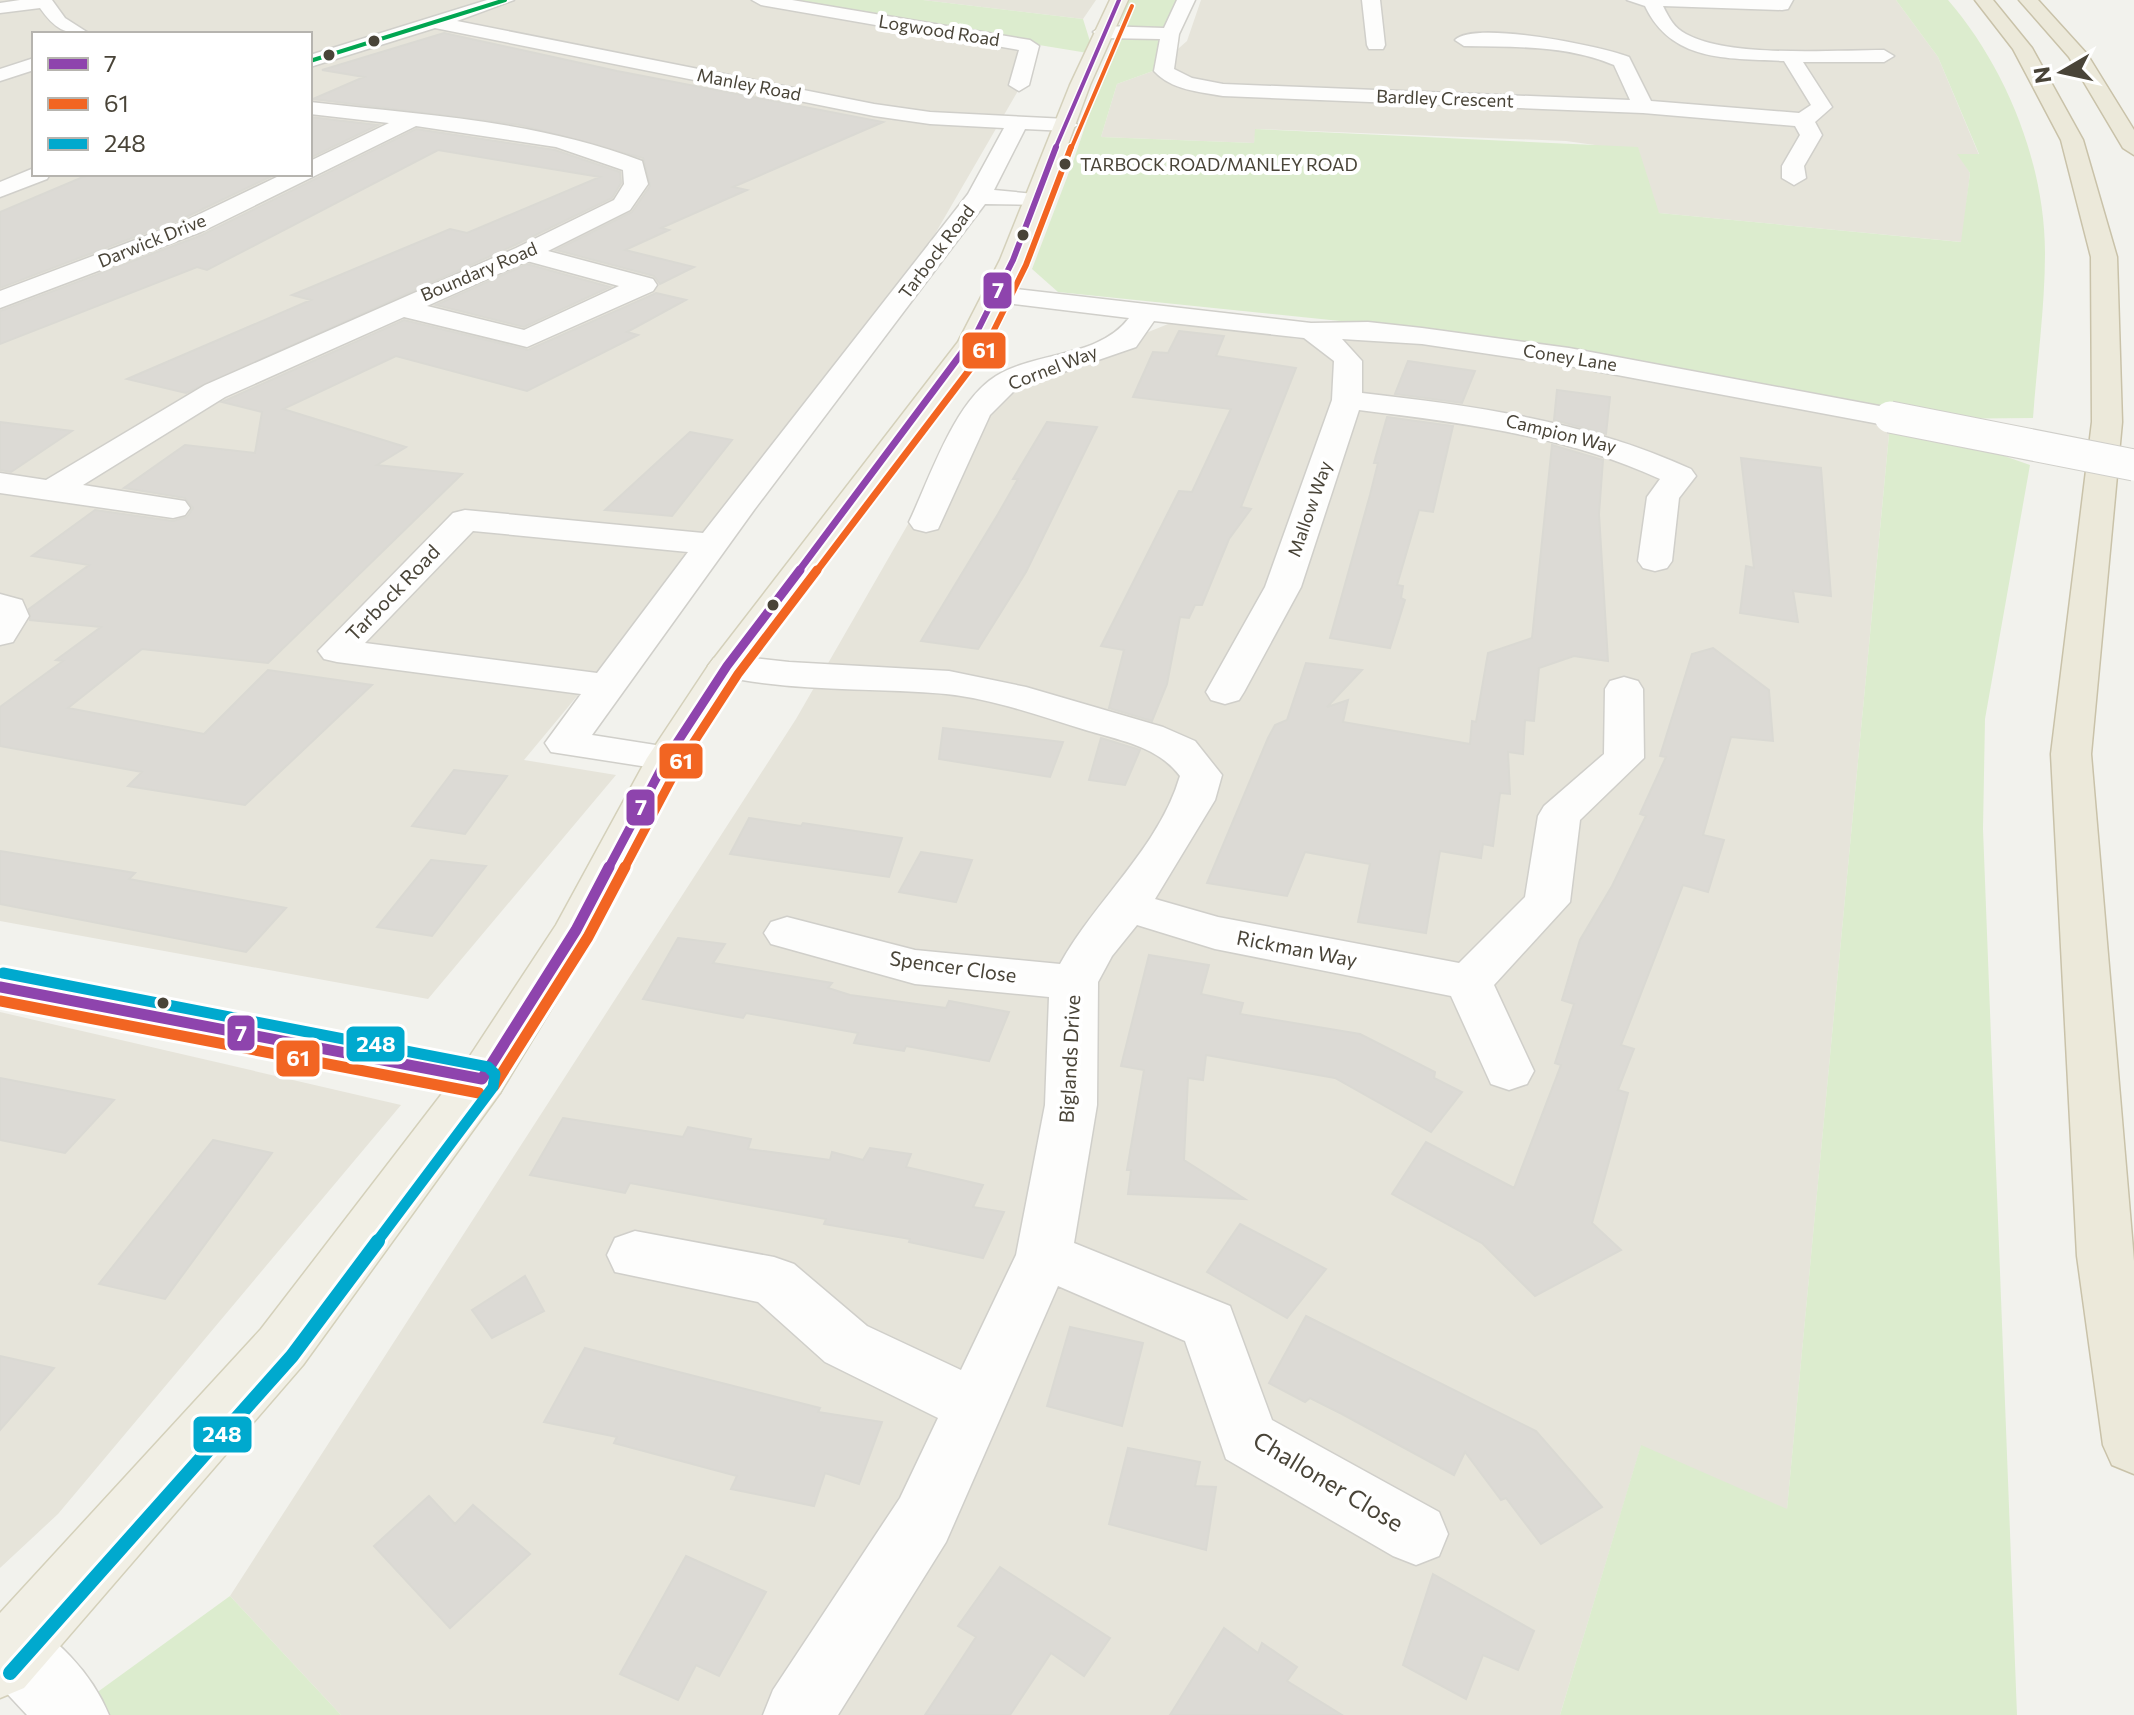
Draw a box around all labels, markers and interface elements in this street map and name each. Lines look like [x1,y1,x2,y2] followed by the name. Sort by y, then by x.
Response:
[877,10,1001,50] street label: Logwood Road
[32,32,312,176] legend
[2022,32,2102,112] north arrow
[366,33,382,49] unlabelled marker
[321,47,337,63] unlabelled marker
[104,48,117,77] text: 7
[695,63,803,105] street label: Manley Road
[2027,65,2056,85] text: N
[1376,85,1514,111] street label: Bardley Crescent
[104,88,129,117] text: 61
[104,128,146,157] text: 248
[1080,153,1358,175] place label: TARBOCK ROAD/MANLEY ROAD
[1057,156,1073,172] marker: TARBOCK ROAD/MANLEY ROAD
[894,200,979,303] street label: Tarbock Road
[94,208,209,272] street label: Darwick Drive
[1015,227,1031,243] unlabelled marker
[417,237,540,306] street label: Boundary Road
[982,271,1013,310] line badge: 7
[992,276,1004,303] text: 7
[961,331,1007,370] line badge: 61
[972,336,996,363] text: 61
[1522,339,1619,375] street label: Coney Lane
[1005,340,1100,394] street label: Cornel Way
[1504,409,1619,457] street label: Campion Way
[1282,458,1336,559] street label: Mallow Way
[340,539,444,645] street label: Tarbock Road
[765,597,781,613] unlabelled marker
[658,742,704,780] line badge: 61
[669,747,693,774] text: 61
[625,788,656,827] line badge: 7
[635,793,647,820] text: 7
[1235,925,1360,971] street label: Rickman Way
[888,945,1018,987] street label: Spencer Close
[1054,994,1084,1124] street label: Biglands Drive
[155,995,171,1011] unlabelled marker
[226,1014,256,1052] line badge: 7
[235,1019,247,1046] text: 7
[345,1025,406,1063] line badge: 248
[356,1030,396,1057] text: 248
[275,1039,321,1078] line badge: 61
[286,1044,310,1071] text: 61
[192,1415,253,1454] line badge: 248
[202,1420,242,1447] text: 248
[1248,1424,1409,1537] street label: Challoner Close

